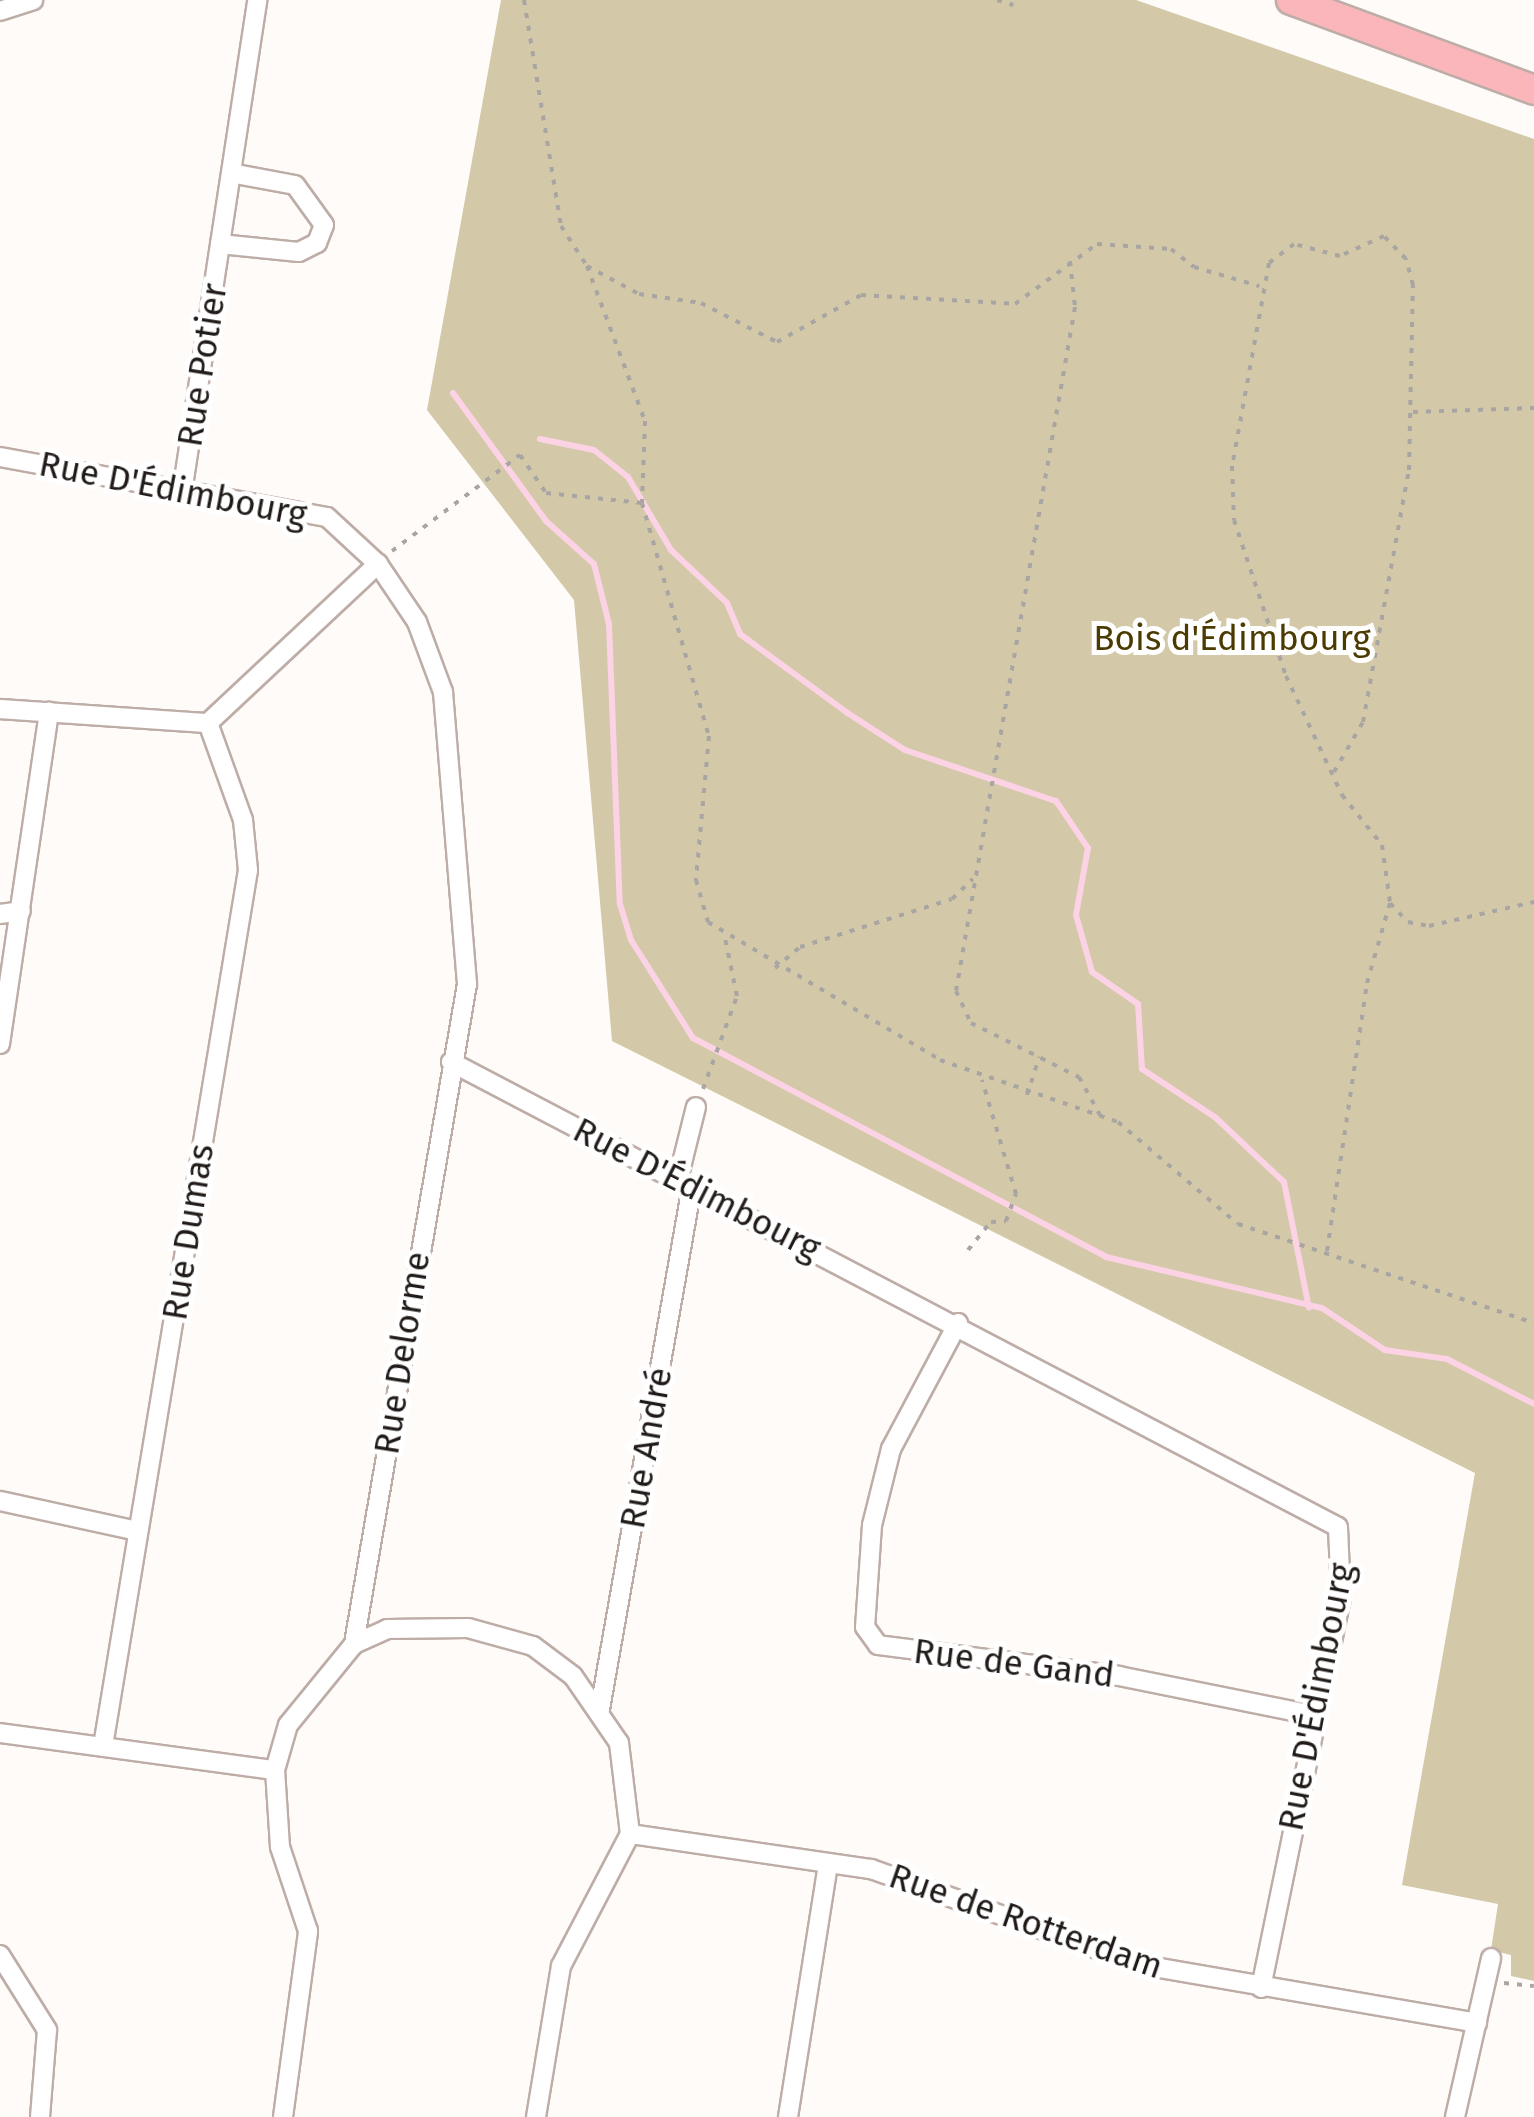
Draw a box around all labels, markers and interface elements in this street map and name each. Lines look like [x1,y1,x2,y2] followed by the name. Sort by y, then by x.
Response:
[168,280,236,450] street label: Rue Potier
[36,442,310,536] street label: Rue D'Édimbourg
[1093,617,1371,659] park label: Bois d'Édimbourg
[566,1109,828,1269] street label: Rue D'Édimbourg
[153,1141,223,1323] street label: Rue Dumas
[365,1249,439,1457] street label: Rue Delorme
[611,1364,681,1532] street label: Rue André
[1269,1560,1363,1834] street label: Rue D'Édimbourg
[911,1630,1117,1696] street label: Rue de Gand
[884,1855,1168,1987] street label: Rue de Rotterdam

